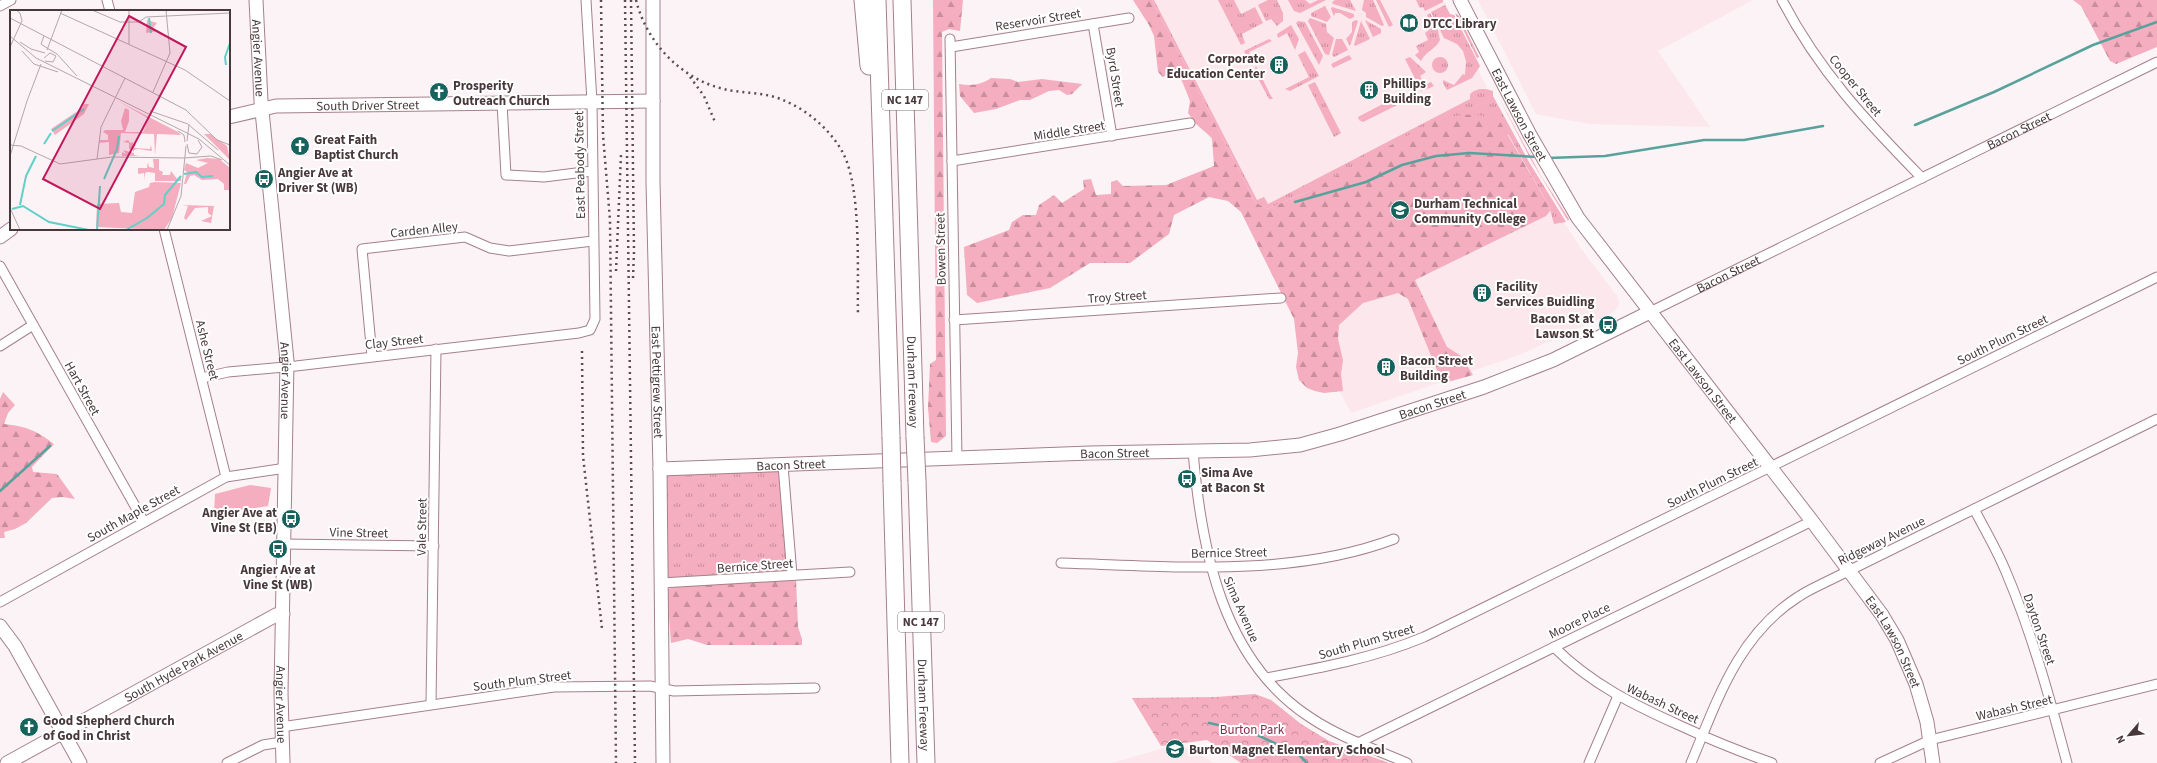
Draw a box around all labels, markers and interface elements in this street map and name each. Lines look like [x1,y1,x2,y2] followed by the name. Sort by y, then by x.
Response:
[994,4,1083,36] street label: Reservoir Street
[10,10,230,230] inset map
[1398,12,1420,34] library icon: DTCC Library
[1423,15,1497,33] place label: DTCC Library
[247,19,269,97] street label: Angier Avenue
[1101,46,1129,109] street label: Byrd Street
[1166,50,1266,83] place label: Corporate Education Center
[1825,51,1886,121] street label: Cooper Street
[1268,54,1290,76] building icon: Corporate Education Center
[1487,65,1551,165] street label: East Lawson Street
[1383,75,1431,108] place label: Phillips Building
[453,77,550,110] place label: Prosperity Outreach Church
[1358,79,1380,101] building icon: Phillips Building
[428,81,450,103] church icon: Prosperity Outreach Church
[882,90,928,110] road number: NC 147
[316,96,420,115] street label: South Driver Street
[1984,107,2055,155] street label: Bacon Street
[570,110,590,219] street label: East Peabody Street
[1032,116,1107,146] street label: Middle Street
[314,131,398,164] place label: Great Faith Baptist Church
[289,135,311,157] church icon: Great Faith Baptist Church
[277,164,358,197] place label: Angier Ave at Driver St (WB)
[253,168,275,190] bus stop icon: Angier Ave at Driver St (WB)
[1414,195,1526,228] place label: Durham Technical Community College
[1389,199,1411,221] school or university icon: Durham Technical Community College
[931,212,951,285] street label: Bowen Street
[389,217,459,243] street label: Carden Alley
[1693,251,1764,298] street label: Bacon Street
[1496,278,1594,311] place label: Facility Services Buidling
[1471,282,1493,304] building icon: Facility Services Buidling
[1087,286,1148,308] street label: Troy Street
[1530,310,1594,343] place label: Bacon St at Lawson St
[1954,310,2051,370] street label: South Plum Street
[1597,314,1619,336] bus stop icon: Bacon St at Lawson St
[191,318,223,383] street label: Ashe Street
[647,325,667,439] street label: East Pettigrew Street
[364,330,425,354] street label: Clay Street
[1664,335,1741,428] street label: East Lawson Street
[902,336,923,428] street label: Durham Freeway
[275,341,295,420] street label: Angier Avenue
[1400,352,1473,385] place label: Bacon Street Building
[1375,356,1397,378] building icon: Bacon Street Building
[60,358,105,419] street label: Hart Street
[1397,385,1469,424] street label: Bacon Street
[1080,444,1150,463] street label: Bacon Street
[1664,453,1761,513] street label: South Plum Street
[756,455,826,475] street label: Bacon Street
[1201,464,1265,497] place label: Sima Ave at Bacon St
[1176,468,1198,490] bus stop icon: Sima Ave at Bacon St
[84,481,184,547] street label: South Maple Street
[412,497,432,556] street label: Vale Street
[201,504,277,537] place label: Angier Ave at Vine St (EB)
[280,508,302,530] bus stop icon: Angier Ave at Vine St (EB)
[1835,512,1928,570] street label: Ridgeway Avenue
[330,523,389,543] street label: Vine Street
[267,538,289,560] bus stop icon: Angier Ave at Vine St (WB)
[1191,543,1268,563] street label: Bernice Street
[716,554,794,578] street label: Bernice Street
[240,561,315,594] place label: Angier Ave at Vine St (WB)
[1219,574,1264,645] street label: Sima Avenue
[2018,591,2060,668] street label: Dayton Street
[1861,592,1925,691] street label: East Lawson Street
[1546,598,1613,644] street label: Moore Place
[898,612,944,632] road number: NC 147
[1316,620,1417,664] street label: South Plum Street
[121,627,246,707] street label: South Hyde Park Avenue
[913,659,934,751] street label: Durham Freeway
[271,666,290,744] street label: Angier Avenue
[472,666,573,696] street label: South Plum Street
[1624,679,1702,729] street label: Wabash Street
[1974,690,2055,725] street label: Wabash Street
[43,712,175,745] place label: Good Shepherd Church of God in Christ
[2109,715,2149,755] north arrow
[18,716,40,738] church icon: Good Shepherd Church of God in Christ
[1220,721,1285,739] park label: Burton Park
[2112,733,2129,746] text: N
[1164,738,1186,760] school or university icon: Burton Magnet Elementary School
[1189,741,1385,759] place label: Burton Magnet Elementary School

